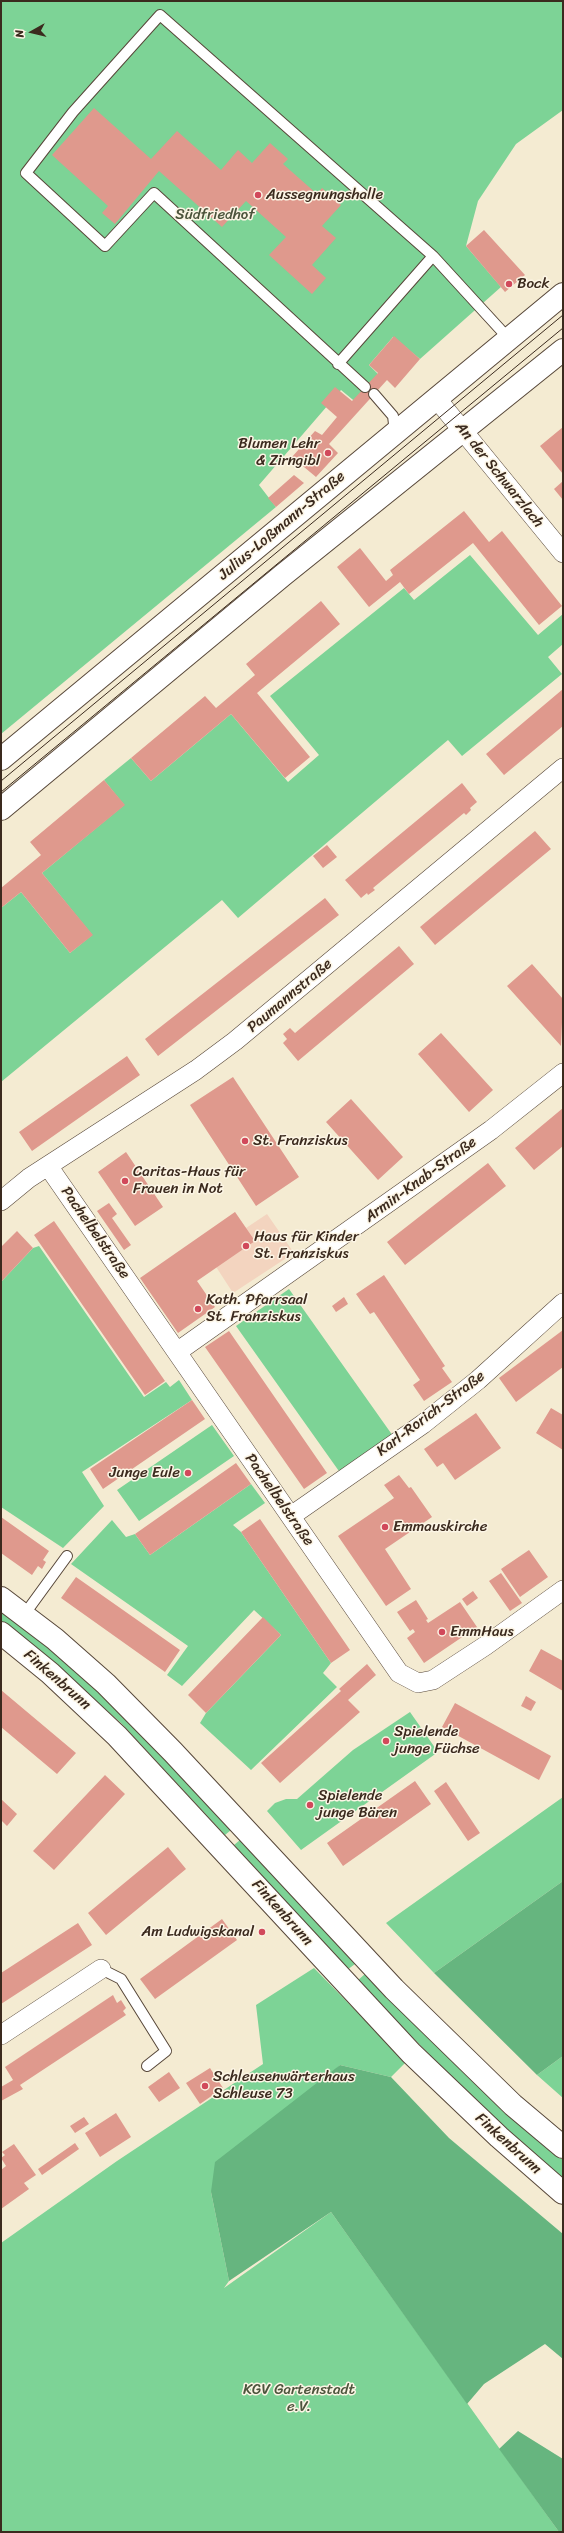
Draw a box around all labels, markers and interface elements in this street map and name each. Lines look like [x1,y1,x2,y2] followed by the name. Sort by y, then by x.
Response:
[12,12,52,52] north arrow
[10,29,30,39] text: N
[266,186,383,204] place label: Aussegnungshalle
[253,190,263,200] marker: Aussegnungshalle
[175,206,255,224] park label: Südfriedhof
[517,275,550,293] place label: Bock
[504,279,514,289] marker: Bock
[451,419,547,531] street label: An der Schwarzlach
[238,435,320,470] place label: Blumen Lehr & Zirngibl
[323,448,333,458] marker: Blumen Lehr & Zirngibl
[215,468,349,584] street label: Julius-Loßmann-Straße
[244,955,336,1037] street label: Paumannstraße
[253,1132,348,1150] place label: St. Franziskus
[362,1133,480,1227] street label: Armin-Knab-Straße
[240,1136,250,1146] marker: St. Franziskus
[133,1163,245,1198] place label: Caritas-Haus für Frauen in Not
[120,1176,130,1186] marker: Caritas-Haus für Frauen in Not
[57,1184,133,1282] street label: Pachelbelstraße
[254,1228,359,1263] place label: Haus für Kinder St. Franziskus
[241,1241,251,1251] marker: Haus für Kinder St. Franziskus
[206,1291,307,1326] place label: Kath. Pfarrsaal St. Franziskus
[193,1304,203,1314] marker: Kath. Pfarrsaal St. Franziskus
[373,1368,489,1460] street label: Karl-Rorich-Straße
[241,1451,317,1549] street label: Pachelbelstraße
[109,1464,180,1482] place label: Junge Eule
[183,1468,193,1478] marker: Junge Eule
[393,1518,487,1536] place label: Emmauskirche
[380,1522,390,1532] marker: Emmauskirche
[450,1623,514,1641] place label: EmmHaus
[437,1627,447,1637] marker: EmmHaus
[20,1646,94,1714] street label: Finkenbrunn
[394,1723,480,1758] place label: Spielende junge Füchse
[381,1736,391,1746] marker: Spielende junge Füchse
[318,1787,397,1822] place label: Spielende junge Bären
[305,1800,315,1810] marker: Spielende junge Bären
[248,1876,316,1950] street label: Finkenbrunn
[141,1923,254,1941] place label: Am Ludwigskanal
[257,1927,267,1937] marker: Am Ludwigskanal
[213,2068,355,2103] place label: Schleusenwärterhaus Schleuse 73
[200,2081,210,2091] marker: Schleusenwärterhaus Schleuse 73
[471,2110,545,2178] street label: Finkenbrunn
[243,2381,355,2416] park label: KGV Gartenstadt e.V.

